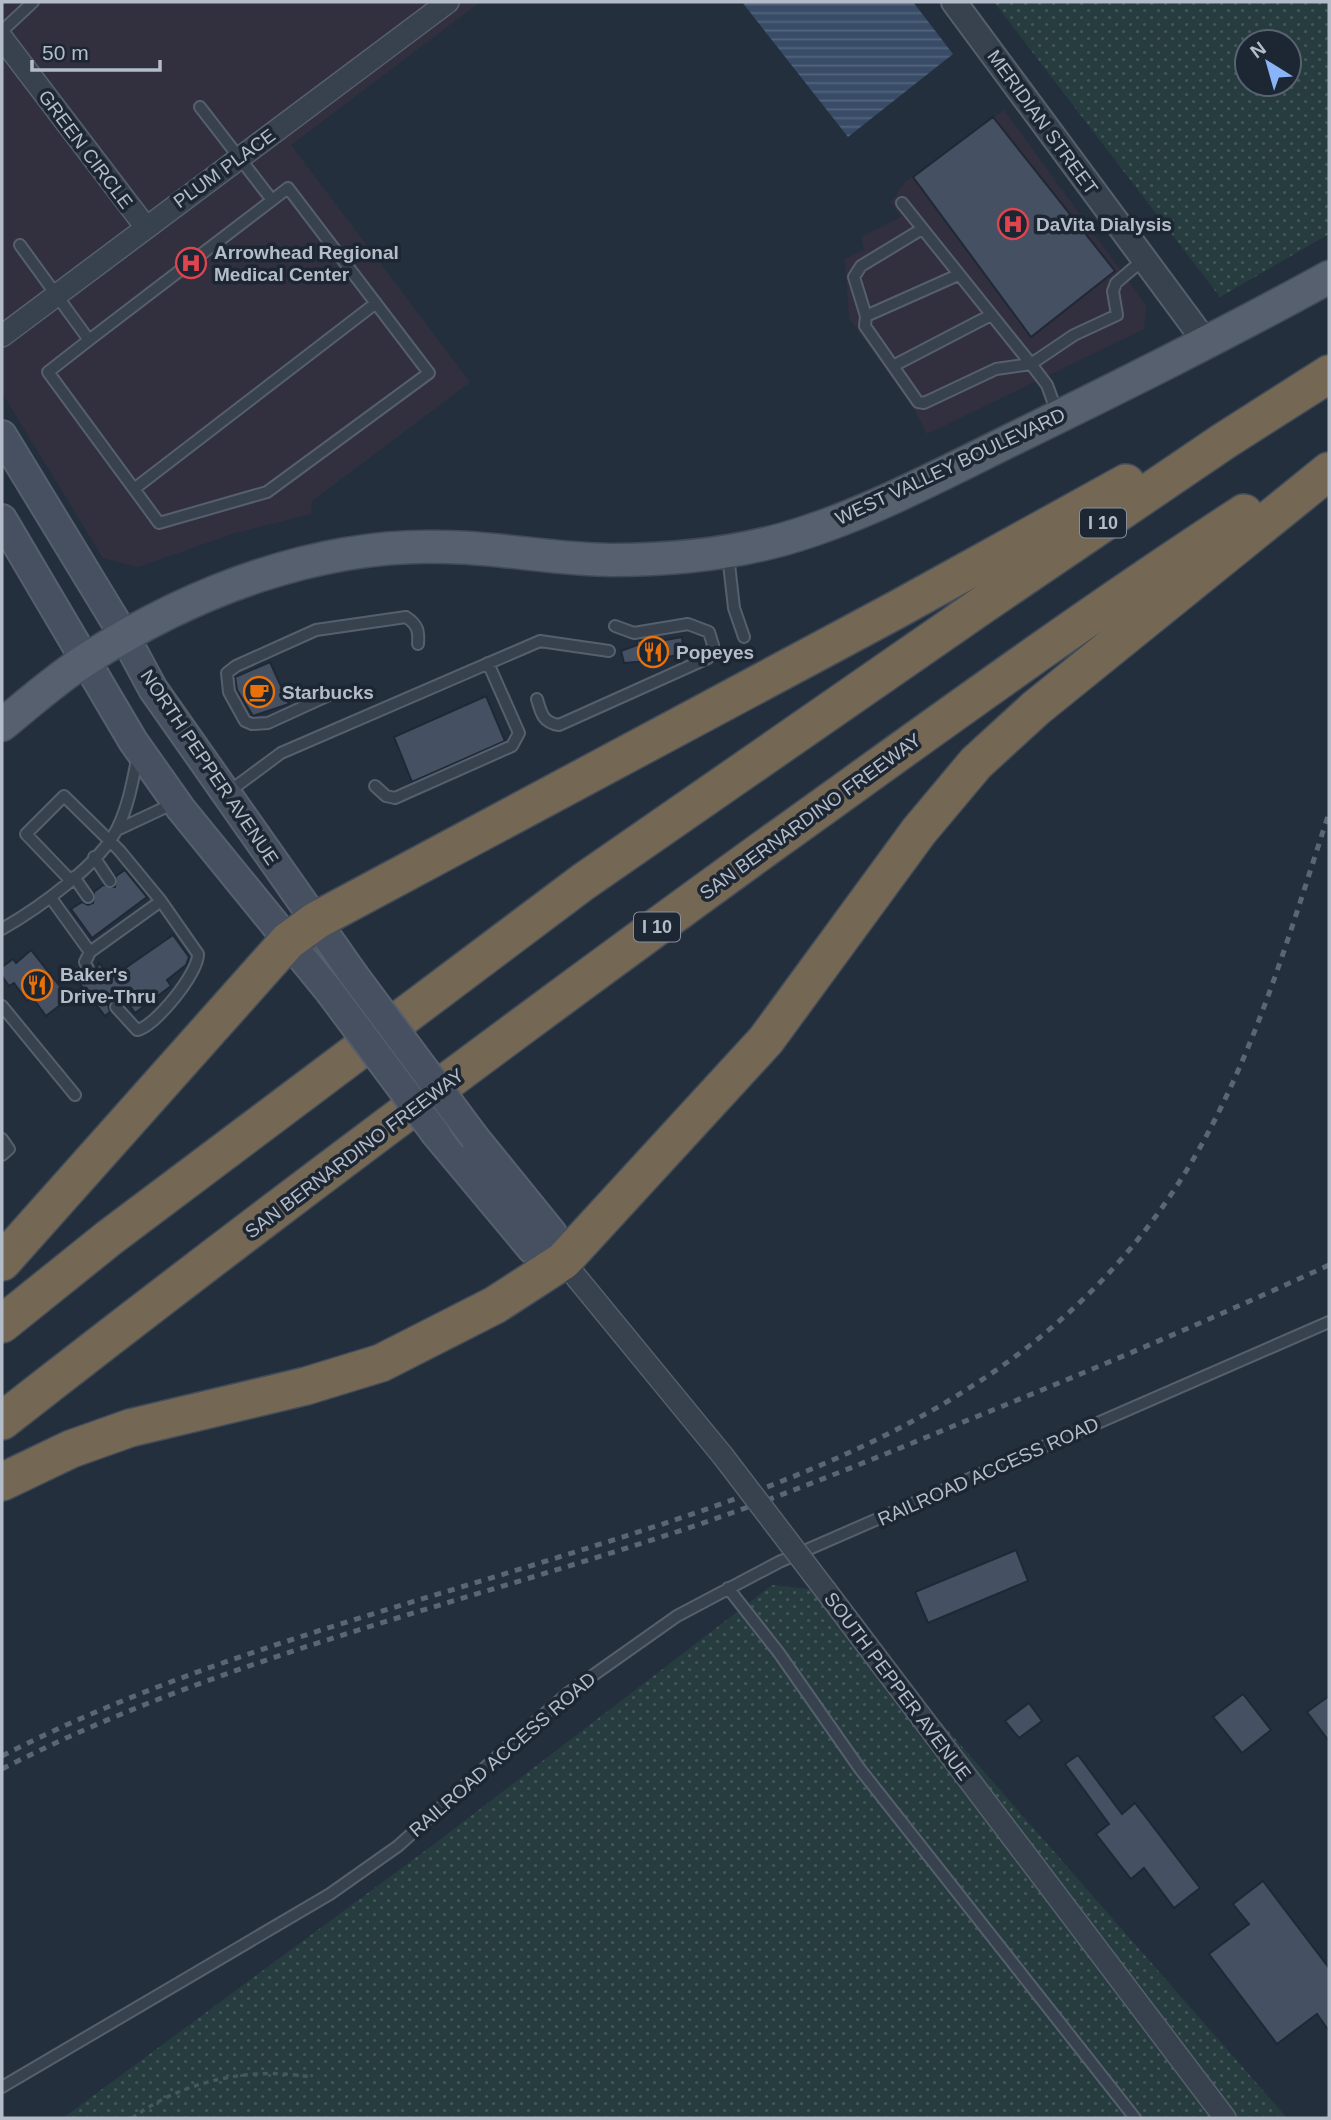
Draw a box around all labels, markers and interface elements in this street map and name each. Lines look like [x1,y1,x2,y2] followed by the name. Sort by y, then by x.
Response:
[32,28,159,72] scale bar
[1233,28,1303,98] north arrow
[1246,37,1270,62] text: N
[42,41,89,64] text: 50 m
[983,46,1102,199] street label: MERIDIAN STREET
[34,86,137,213] street label: GREEN CIRCLE
[169,125,279,212] street label: PLUM PLACE
[996,207,1030,241] hospital icon: DaVita Dialysis
[1036,214,1172,235] place label: DaVita Dialysis
[214,242,399,285] place label: Arrowhead Regional Medical Center
[174,246,208,280] hospital icon: Arrowhead Regional Medical Center
[832,404,1068,529] street label: WEST VALLEY BOULEVARD
[1080,508,1126,538] road number: I 10
[636,635,670,669] restaurant icon: Popeyes
[676,642,754,663] place label: Popeyes
[136,666,283,869] street label: NORTH PEPPER AVENUE
[242,675,276,709] cafe icon: Starbucks
[282,682,374,703] place label: Starbucks
[696,729,925,904] street label: SAN BERNARDINO FREEWAY
[634,912,680,942] road number: I 10
[60,964,156,1007] place label: Baker's Drive-Thru
[20,968,54,1002] restaurant icon: Baker's Drive-Thru
[241,1064,468,1242] street label: SAN BERNARDINO FREEWAY
[874,1413,1102,1530] street label: RAILROAD ACCESS ROAD
[820,1588,975,1784] street label: SOUTH PEPPER AVENUE
[405,1668,600,1841] street label: RAILROAD ACCESS ROAD

